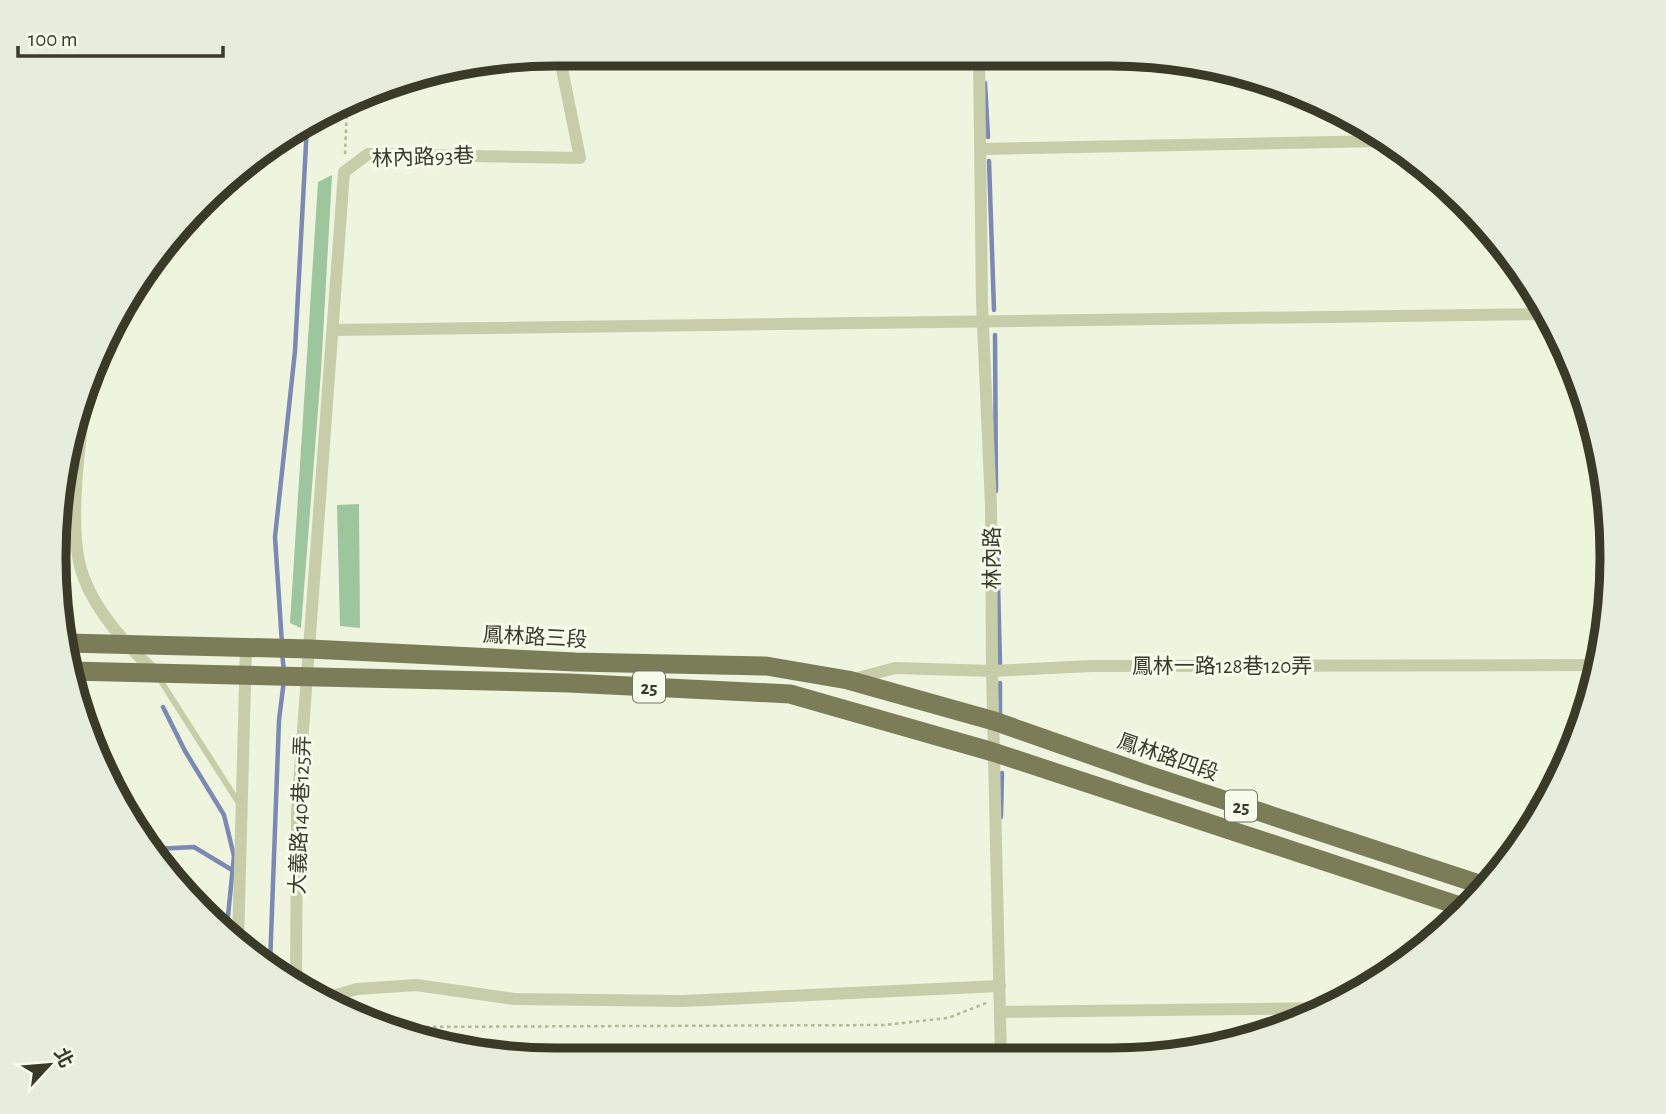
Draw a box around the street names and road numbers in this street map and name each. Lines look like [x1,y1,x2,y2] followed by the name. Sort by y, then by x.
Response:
[371,144,475,170] street label: 林內路93巷
[981,527,1003,590] street label: 林內路
[482,623,588,651] street label: 鳳林路三段
[1132,655,1312,677] street label: 鳳林一路128巷120弄
[633,672,665,702] road number: 25
[1115,730,1221,784] street label: 鳳林路四段
[286,735,314,895] street label: 大義路140巷125弄
[1225,790,1257,821] road number: 25

